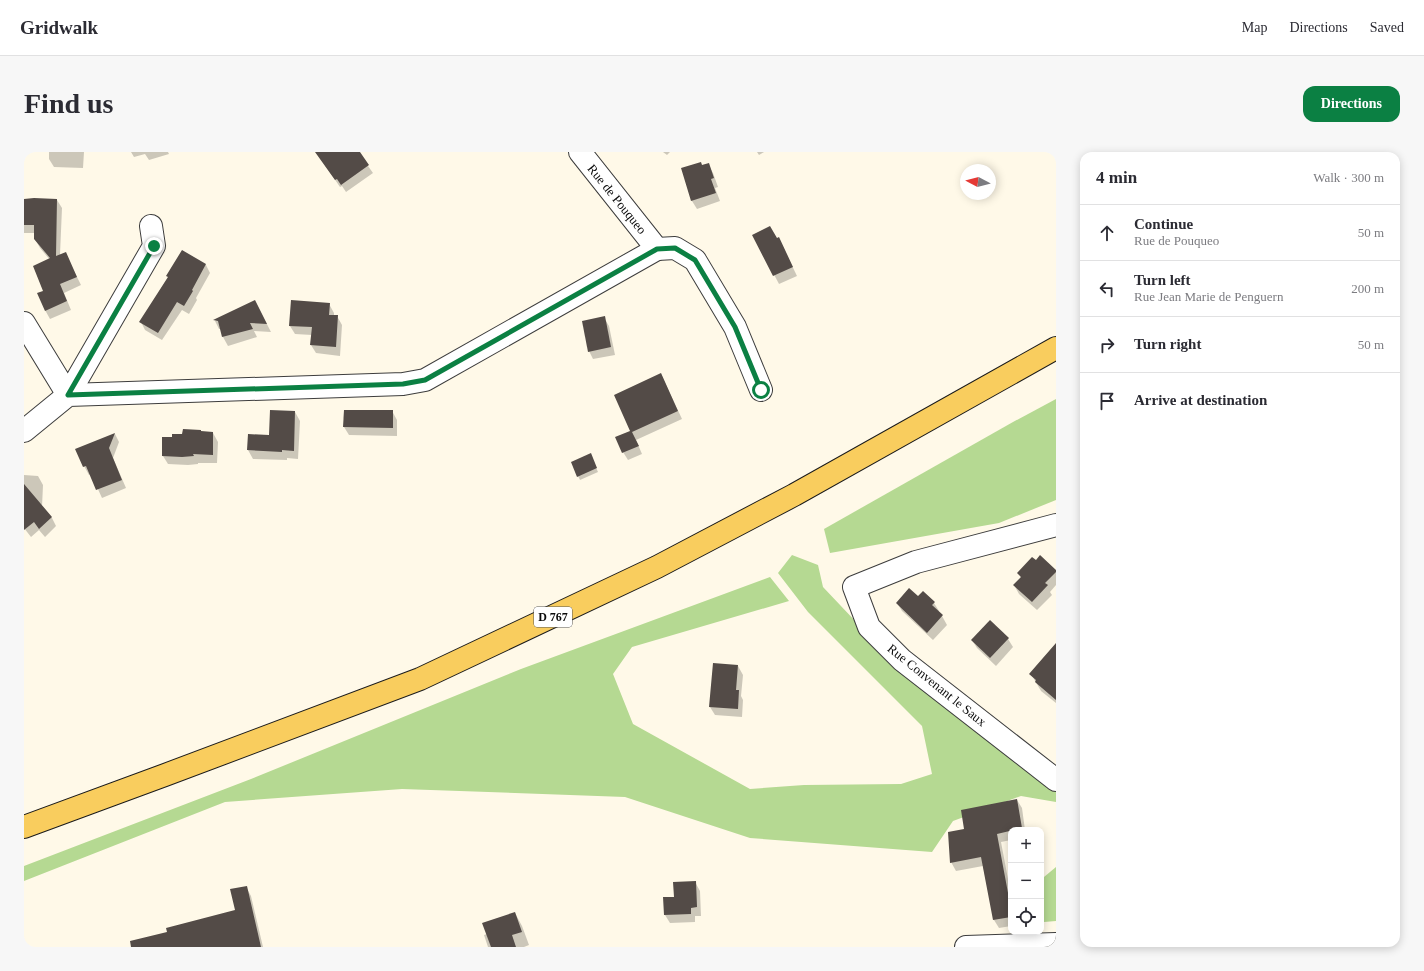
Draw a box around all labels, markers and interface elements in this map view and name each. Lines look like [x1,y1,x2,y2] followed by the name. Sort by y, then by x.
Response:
[20,17,98,38] text: Gridwalk
[1242,20,1267,35] text: Map
[1289,20,1348,35] text: Directions
[1370,20,1404,35] text: Saved
[1303,86,1400,122] button: Directions
[24,88,114,119] text: Find us
[584,161,650,237] street label: Rue de Pouqueo
[960,164,996,200] north arrow
[1096,168,1137,187] text: 4 min
[1313,170,1384,185] text: Walk · 300 m
[1134,216,1193,232] text: Continue
[1096,222,1118,244] icon: ahead
[1358,225,1384,240] text: 50 m
[1134,233,1219,248] text: Rue de Pouqueo
[145,237,163,255] route end
[1134,272,1191,288] text: Turn left
[1096,278,1118,300] icon: left
[1351,281,1384,296] text: 200 m
[1134,289,1283,304] text: Rue Jean Marie de Penguern
[1096,334,1118,356] icon: right
[1134,336,1201,352] text: Turn right
[1358,337,1384,352] text: 50 m
[752,381,770,399] route start
[1096,390,1118,412] icon: arrive
[1134,392,1267,408] text: Arrive at destination
[534,607,572,627] road number: D 767
[885,641,990,730] street label: Rue Convenant le Saux
[1008,827,1044,935] map controls
[1008,827,1044,863] button: +
[1008,863,1044,899] button: −
[1008,899,1044,935] button: locate

